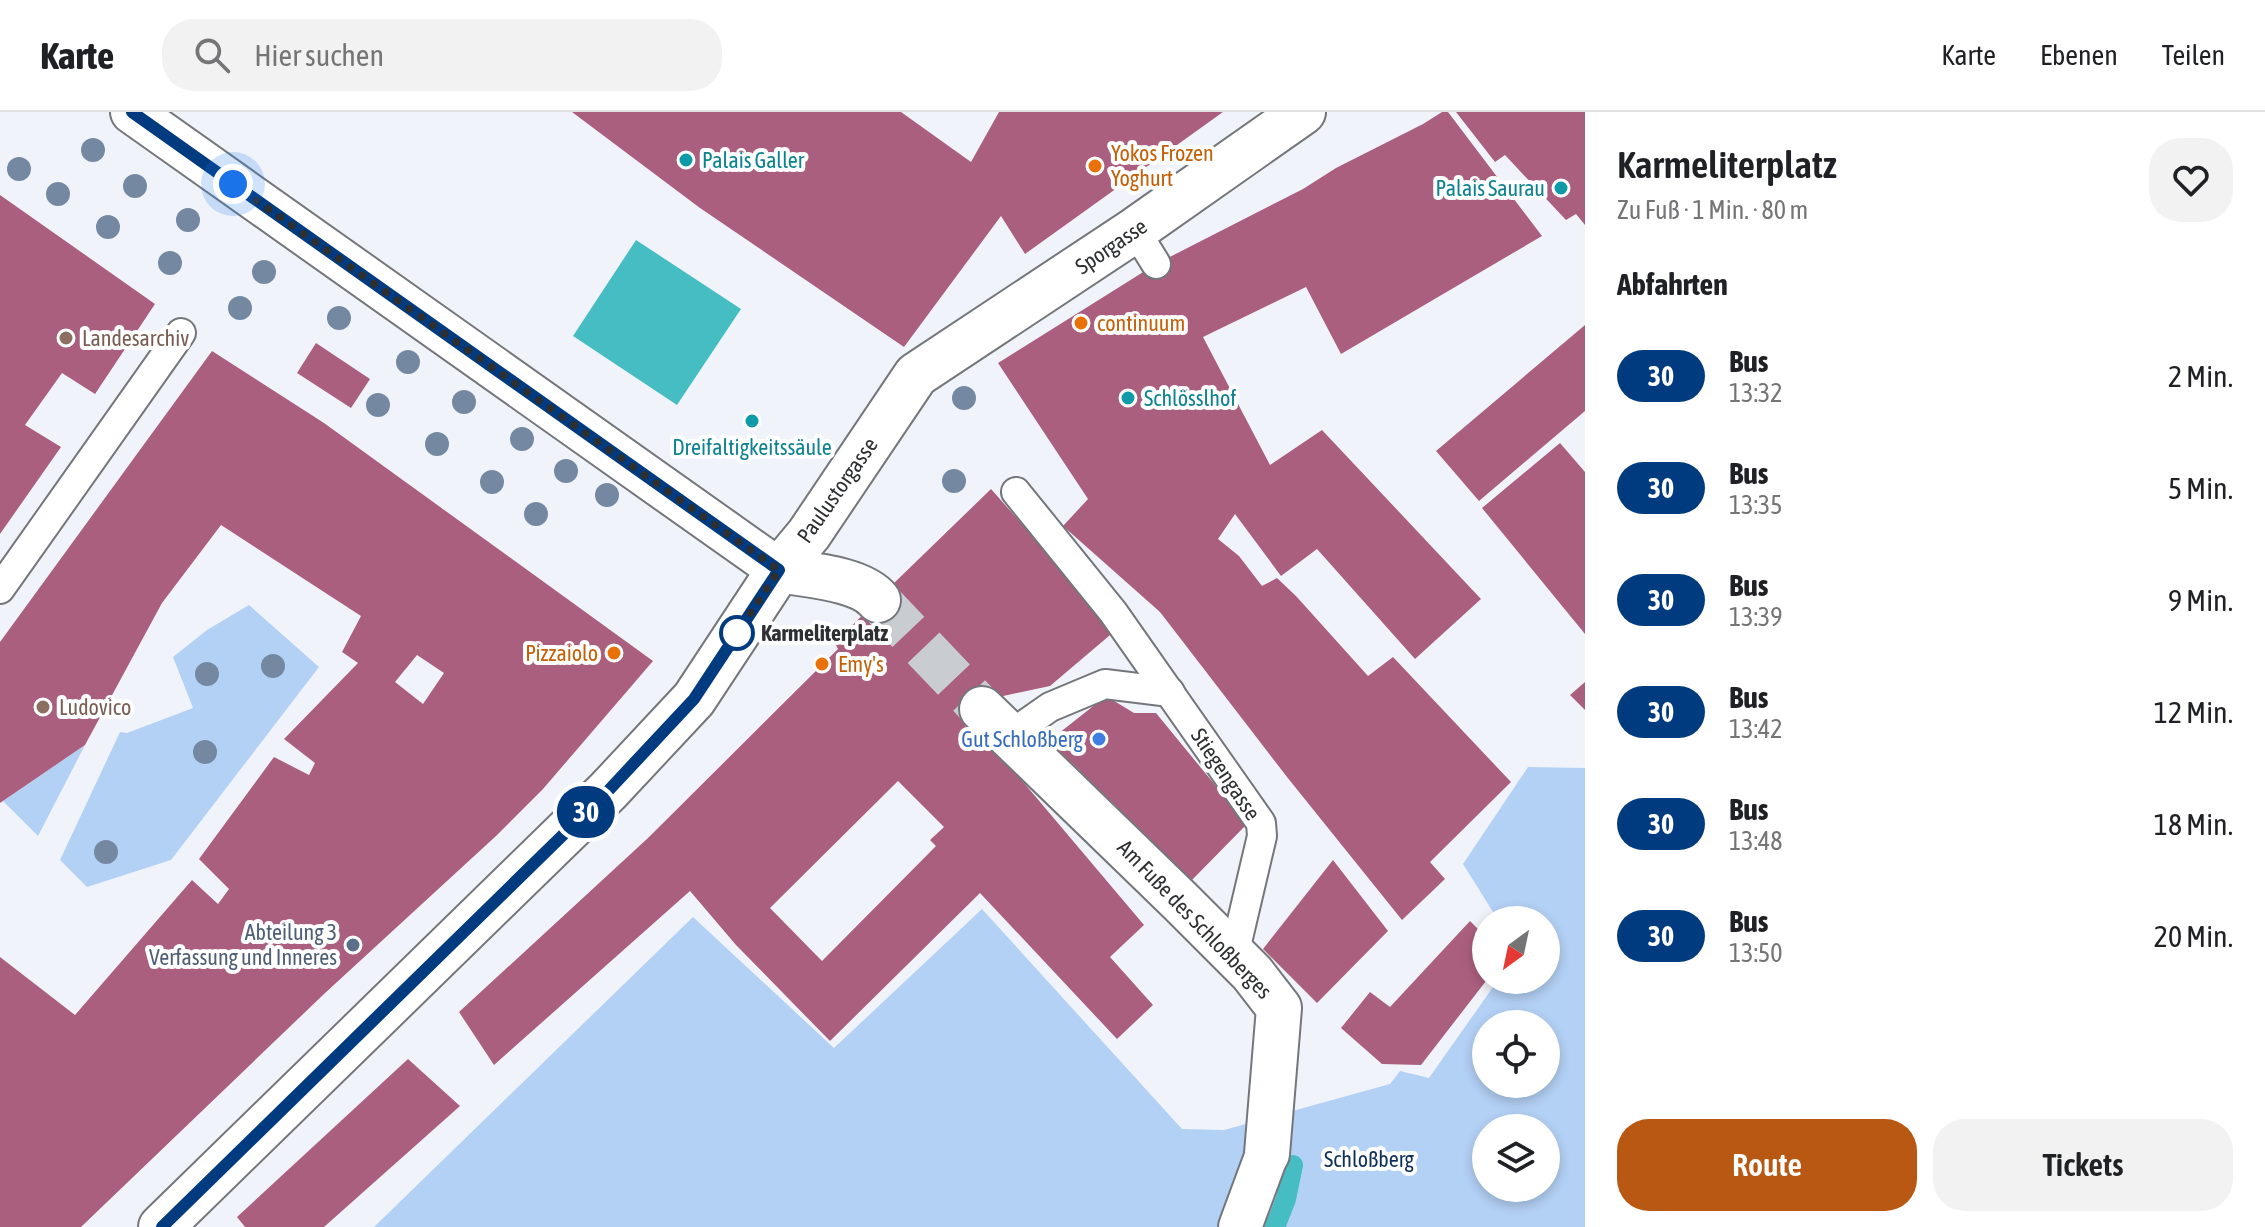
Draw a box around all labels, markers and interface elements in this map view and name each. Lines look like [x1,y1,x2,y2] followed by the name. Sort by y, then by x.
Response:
[162,19,722,91] search box
[190,33,234,77] icon: search
[40,34,114,77] text: Karte
[254,38,384,72] text: Hier suchen
[1941,39,1996,71] text: Karte
[2040,39,2118,71] text: Ebenen
[2162,39,2225,71] text: Teilen
[2149,138,2233,222] button: heart
[1111,140,1214,191] place label: Yokos Frozen Yoghurt
[1617,143,1837,186] text: Karmeliterplatz
[702,147,805,173] place label: Palais Galler
[677,151,695,169] marker: Palais Galler
[1086,157,1104,175] marker: Yokos Frozen Yoghurt
[213,164,253,204] your location
[1436,175,1545,201] place label: Palais Saurau
[1552,179,1570,197] marker: Palais Saurau
[1617,195,1808,225] text: Zu Fuß · 1 Min. · 80 m
[1070,213,1152,279] street label: Sporgasse
[1617,267,1728,301] text: Abfahrten
[1097,310,1185,336] place label: continuum
[1072,314,1090,332] marker: continuum
[82,325,189,351] place label: Landesarchiv
[57,329,75,347] marker: Landesarchiv
[1729,344,1768,378] text: Bus
[2168,359,2233,393] text: 2 Min.
[1648,360,1674,392] text: 30
[1729,378,1783,408] text: 13:32
[1144,385,1236,411] place label: Schlösslhof
[1119,389,1137,407] marker: Schlösslhof
[743,412,761,430] marker: Dreifaltigkeitssäule
[791,432,883,548] street label: Paulustorgasse
[672,434,832,460] place label: Dreifaltigkeitssäule
[1729,456,1768,490] text: Bus
[2168,471,2233,505] text: 5 Min.
[1648,472,1674,504] text: 30
[1729,490,1783,520] text: 13:35
[1729,568,1768,602] text: Bus
[2168,583,2233,617] text: 9 Min.
[1648,584,1674,616] text: 30
[1729,602,1783,632] text: 13:39
[720,616,754,650] marker: Karmeliterplatz
[761,620,888,646] place label: Karmeliterplatz
[525,640,598,666] place label: Pizzaiolo
[605,644,623,662] marker: Pizzaiolo
[838,651,884,677] place label: Emy's
[813,655,831,673] marker: Emy's
[1729,680,1768,714] text: Bus
[59,694,131,720] place label: Ludovico
[2154,695,2233,729] text: 12 Min.
[1648,696,1674,728] text: 30
[34,698,52,716] marker: Ludovico
[1729,714,1783,744] text: 13:42
[1186,723,1266,825] street label: Stiegengasse
[961,726,1084,752] place label: Gut Schloßberg
[1090,730,1108,748] marker: Gut Schloßberg
[550,786,622,838] line badge: 30
[1729,792,1768,826] text: Bus
[573,796,599,828] text: 30
[2154,807,2233,841] text: 18 Min.
[1648,808,1674,840] text: 30
[1729,826,1783,856] text: 13:48
[1112,834,1278,1004] street label: Am Fuße des Schloßberges
[1729,904,1768,938] text: Bus
[1472,906,1560,994] north arrow
[1472,906,1560,1202] map controls
[149,919,337,970] place label: Abteilung 3 Verfassung und Inneres
[2154,919,2233,953] text: 20 Min.
[1648,920,1674,952] text: 30
[344,936,362,954] marker: Abteilung 3 Verfassung und Inneres
[1729,938,1783,968] text: 13:50
[1472,1010,1560,1098] button: locate
[1472,1114,1560,1202] button: layers
[1617,1119,1917,1211] button: Route
[1933,1119,2233,1211] button: Tickets
[1324,1146,1415,1172] park label: Schloßberg

